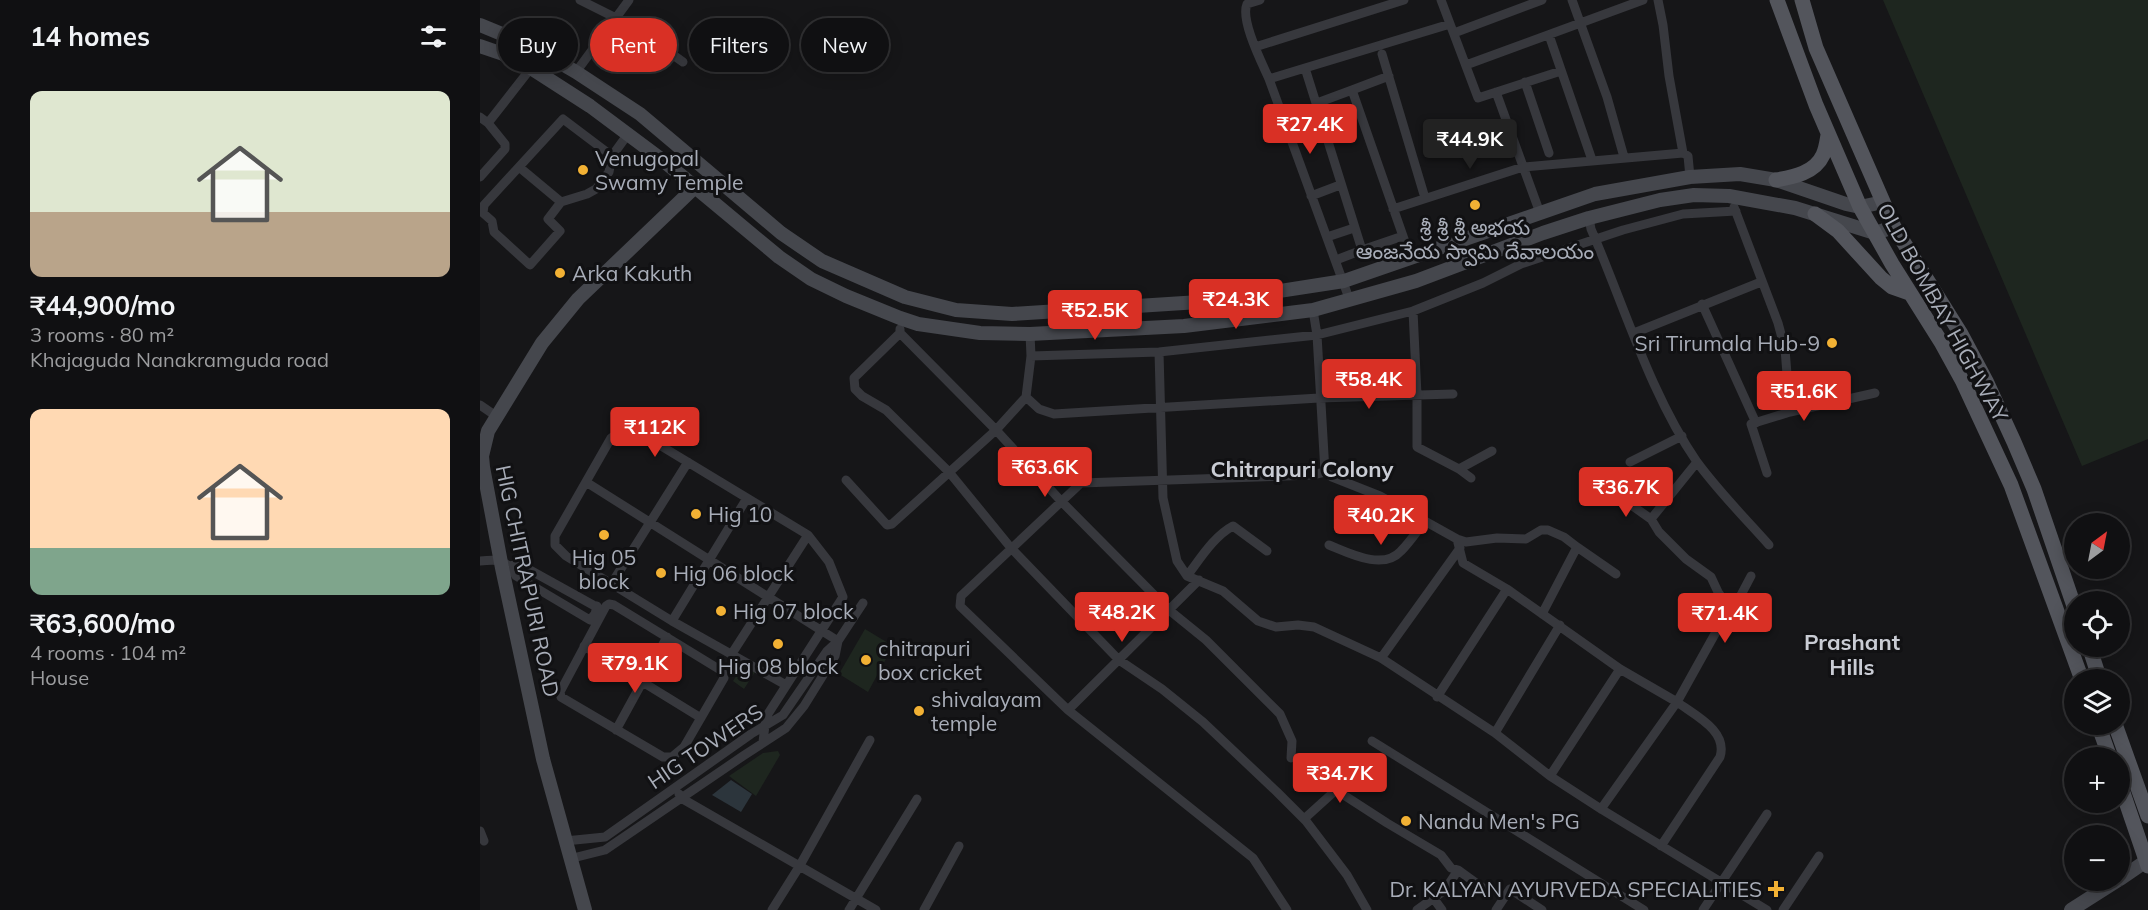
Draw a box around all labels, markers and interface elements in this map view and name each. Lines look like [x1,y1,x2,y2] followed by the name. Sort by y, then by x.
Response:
[498,18,578,72] chip: Buy
[590,18,677,72] chip: Rent
[689,18,789,72] chip: Filters
[801,18,889,72] chip: New
[30,20,150,53] text: 14 homes
[417,20,450,53] icon: filters
[1261,104,1359,155] pin: ₹27.4K
[1277,111,1343,136] text: ₹27.4K
[1421,119,1519,170] pin: ₹44.9K
[1437,126,1503,151] text: ₹44.9K
[186,130,294,238] icon: home
[595,145,744,195] place label: Venugopal Swamy Temple
[576,163,590,177] marker: Venugopal Swamy Temple
[1468,198,1482,212] marker: శ్రీ శ్రీ శ్రీ అభయ ఆంజనేయ స్వామి దేవాలయం
[1872,198,2014,426] street label: OLD BOMBAY HIGHWAY
[1356,214,1594,267] place label: శ్రీ శ్రీ శ్రీ అభయ ఆంజనేయ స్వామి దేవాలయం
[572,260,692,286] place label: Arka Kakuth
[553,266,567,280] marker: Arka Kakuth
[1187,279,1285,330] pin: ₹24.3K
[1203,286,1269,311] text: ₹24.3K
[30,289,175,322] text: ₹44,900/mo
[1046,290,1144,341] pin: ₹52.5K
[1062,297,1128,322] text: ₹52.5K
[30,322,174,347] text: 3 rooms · 80 m²
[1635,330,1820,356] place label: Sri Tirumala Hub-9
[1825,336,1839,350] marker: Sri Tirumala Hub-9
[30,347,329,372] text: Khajaguda Nanakramguda road
[1320,359,1418,410] pin: ₹58.4K
[1336,366,1402,391] text: ₹58.4K
[1755,371,1853,422] pin: ₹51.6K
[1771,378,1837,403] text: ₹51.6K
[613,407,697,458] pin: ₹112K
[624,414,686,439] text: ₹112K
[996,447,1094,498] pin: ₹63.6K
[186,448,294,556] icon: home
[1012,454,1078,479] text: ₹63.6K
[1211,455,1394,483] district label: Chitrapuri Colony
[491,463,565,699] street label: HIG CHITRAPURI ROAD
[1577,467,1675,518] pin: ₹36.7K
[1593,474,1659,499] text: ₹36.7K
[1332,495,1430,546] pin: ₹40.2K
[708,501,772,527] place label: Hig 10
[1348,502,1414,527] text: ₹40.2K
[689,507,703,521] marker: Hig 10
[2064,513,2130,579] north arrow
[2064,513,2130,891] map controls
[597,528,611,542] marker: Hig 05 block
[572,544,636,594] place label: Hig 05 block
[673,560,794,586] place label: Hig 06 block
[654,566,668,580] marker: Hig 06 block
[2064,591,2130,657] button: locate
[1073,592,1171,643] pin: ₹48.2K
[1676,593,1774,644] pin: ₹71.4K
[733,598,854,624] place label: Hig 07 block
[1089,599,1155,624] text: ₹48.2K
[1692,600,1758,625] text: ₹71.4K
[714,604,728,618] marker: Hig 07 block
[30,607,175,640] text: ₹63,600/mo
[1804,628,1900,681] district label: Prashant Hills
[878,635,982,685] place label: chitrapuri box cricket
[771,637,785,651] marker: Hig 08 block
[30,640,186,665] text: 4 rooms · 104 m²
[586,643,684,694] pin: ₹79.1K
[602,650,668,675] text: ₹79.1K
[718,653,839,679] place label: Hig 08 block
[859,653,873,667] marker: chitrapuri box cricket
[30,665,89,690] text: House
[2064,669,2130,735] button: layers
[931,686,1042,736] place label: shivalayam temple
[642,698,768,794] street label: HIG TOWERS
[912,704,926,718] marker: shivalayam temple
[2064,747,2130,813] button: +
[1291,753,1389,804] pin: ₹34.7K
[1307,760,1373,785] text: ₹34.7K
[1418,808,1580,834] place label: Nandu Men's PG
[1399,814,1413,828] marker: Nandu Men's PG
[2064,825,2130,891] button: −
[1389,876,1762,902] place label: Dr. KALYAN AYURVEDA SPECIALITIES
[1767,880,1785,898] marker: Dr. KALYAN AYURVEDA SPECIALITIES

